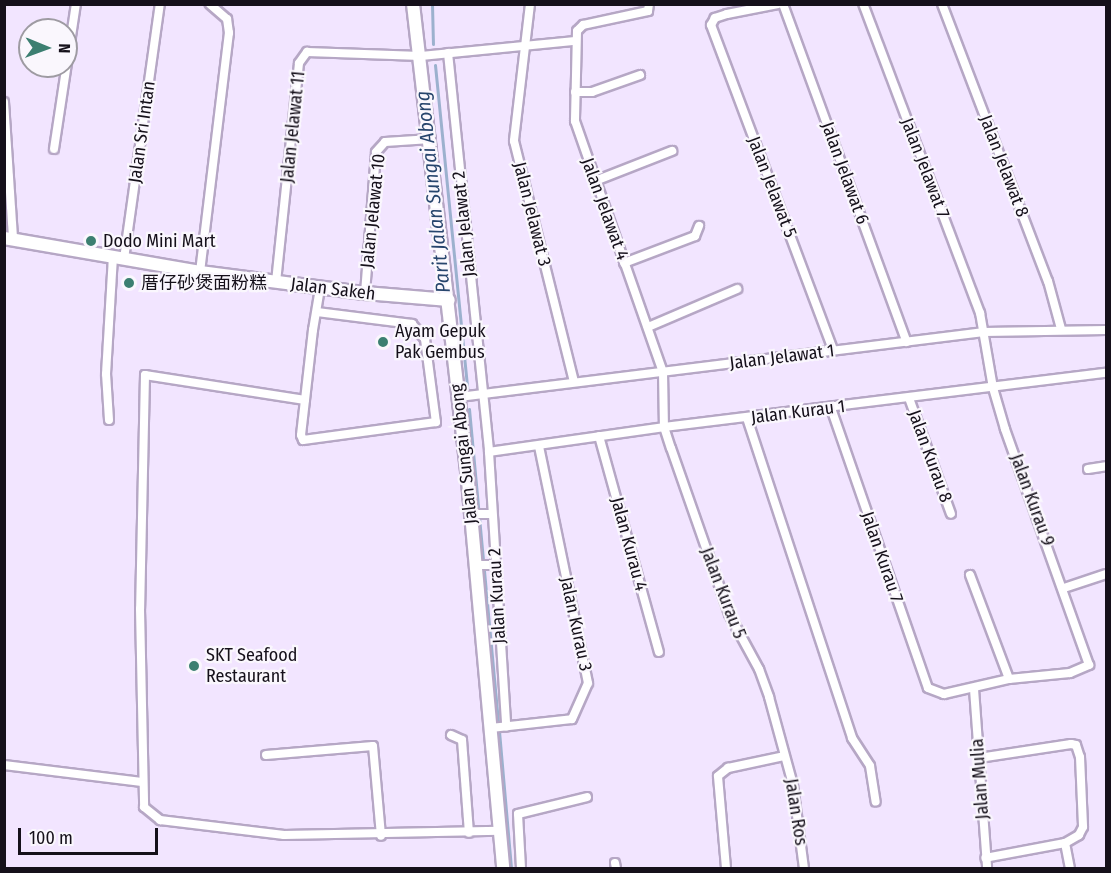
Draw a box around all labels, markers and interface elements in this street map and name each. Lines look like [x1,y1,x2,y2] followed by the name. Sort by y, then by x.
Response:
[18,18,78,78] north arrow
[55,43,74,53] text: N
[276,70,310,184] street label: Jalan Jelawat 11
[124,80,160,184] street label: Jalan Sri Intan
[410,90,456,294] water label: Parit Jalan Sungai Abong
[975,112,1033,220] street label: Jalan Jelawat 8
[896,115,954,221] street label: Jalan Jelawat 7
[816,119,874,227] street label: Jalan Jelawat 6
[743,133,801,241] street label: Jalan Jelawat 5
[356,153,390,269] street label: Jalan Jelawat 10
[577,155,633,263] street label: Jalan Jelawat 4
[509,160,555,268] street label: Jalan Jelawat 3
[448,170,480,278] street label: Jalan Jelawat 2
[103,230,216,252] place label: Dodo Mini Mart
[84,234,98,248] marker: Dodo Mini Mart
[141,272,267,294] place label: 厝仔砂煲面粉糕
[289,273,377,305] street label: Jalan Sakeh
[122,276,136,290] marker: 厝仔砂煲面粉糕
[395,321,486,364] place label: Ayam Gepuk Pak Gembus
[376,335,390,349] marker: Ayam Gepuk Pak Gembus
[728,340,836,374] street label: Jalan Jelawat 1
[446,383,482,525] street label: Jalan Sungai Abong
[750,396,846,428] street label: Jalan Kurau 1
[903,407,957,505] street label: Jalan Kurau 8
[1005,451,1059,549] street label: Jalan Kurau 9
[606,495,652,593] street label: Jalan Kurau 4
[856,509,908,605] street label: Jalan Kurau 7
[696,544,750,642] street label: Jalan Kurau 5
[484,548,510,644] street label: Jalan Kurau 2
[555,575,597,673] street label: Jalan Kurau 3
[206,645,297,688] place label: SKT Seafood Restaurant
[187,659,201,673] marker: SKT Seafood Restaurant
[966,738,994,820] street label: Jalan Mulia
[780,777,812,847] street label: Jalan Ros
[21,816,160,854] scale bar
[29,827,73,849] text: 100 m

